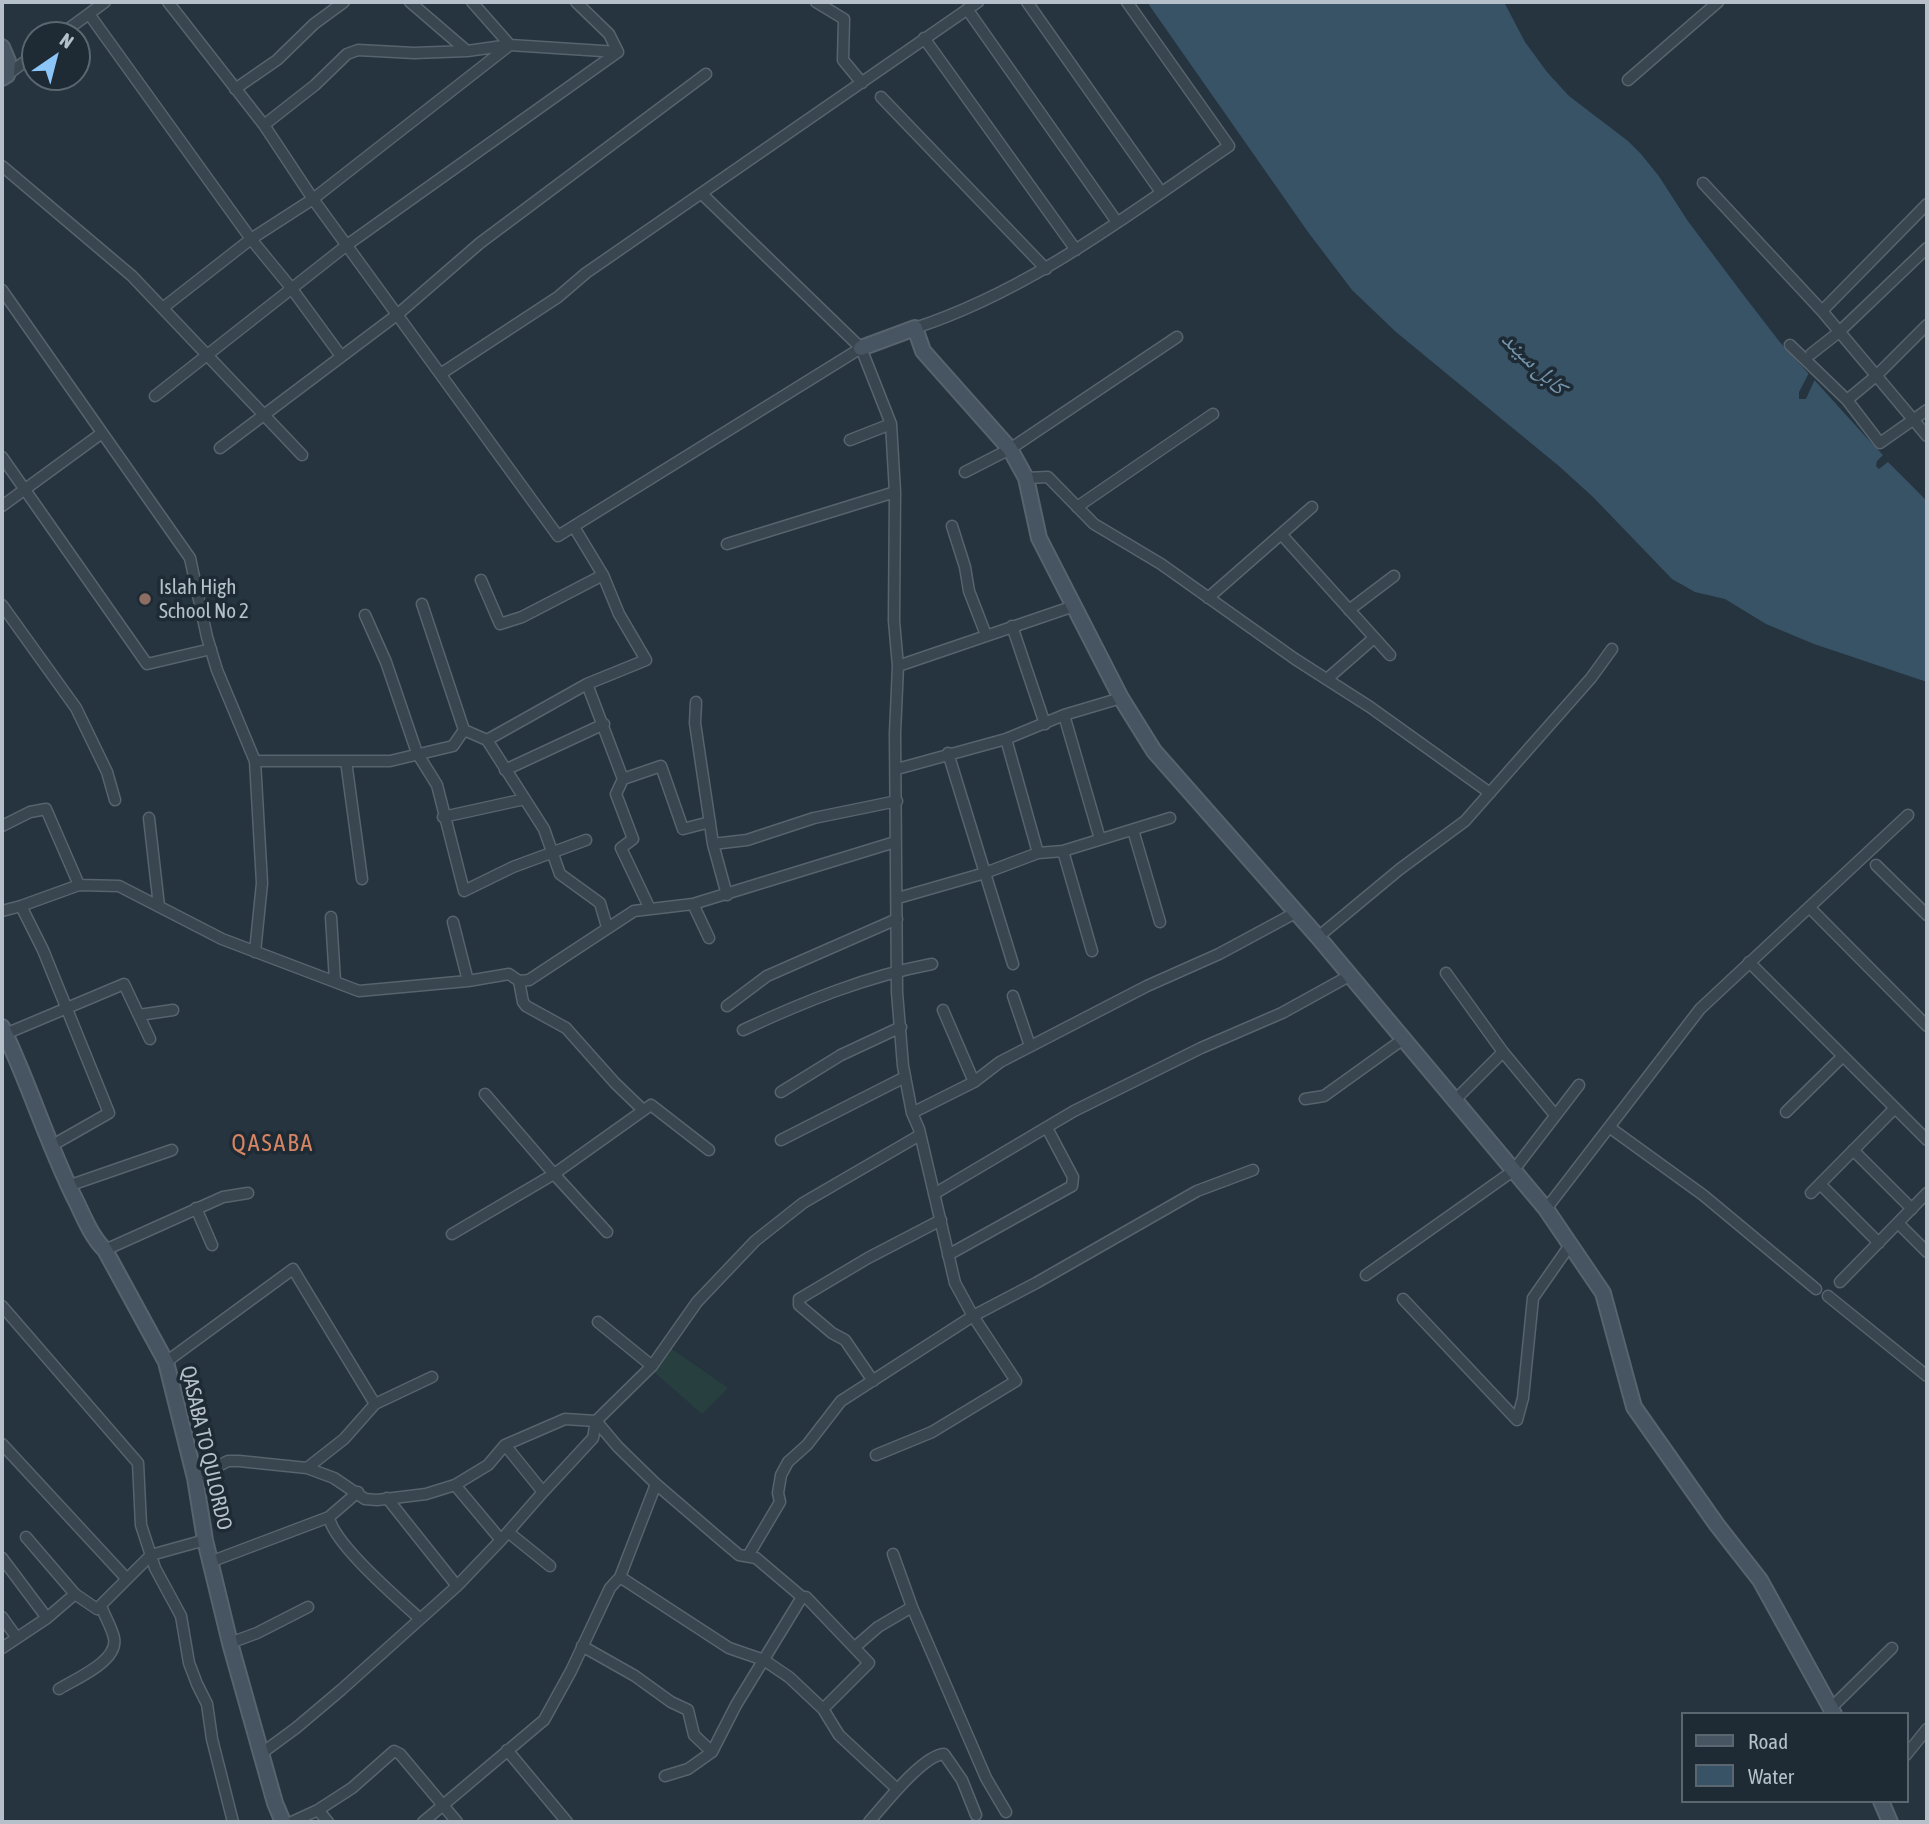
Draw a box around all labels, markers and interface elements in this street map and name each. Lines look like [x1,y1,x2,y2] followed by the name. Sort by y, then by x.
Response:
[21,21,91,91] north arrow
[56,28,78,53] text: N
[1496,325,1572,401] water label: کابل سيند
[159,574,249,624] place label: Islah High School No 2
[137,591,153,607] marker: Islah High School No 2
[232,1129,314,1157] district label: QASABA
[175,1363,237,1533] street label: QASABA TO QULORDO
[1680,1712,1908,1803] legend
[1748,1729,1788,1753] text: Road
[1748,1764,1794,1788] text: Water

